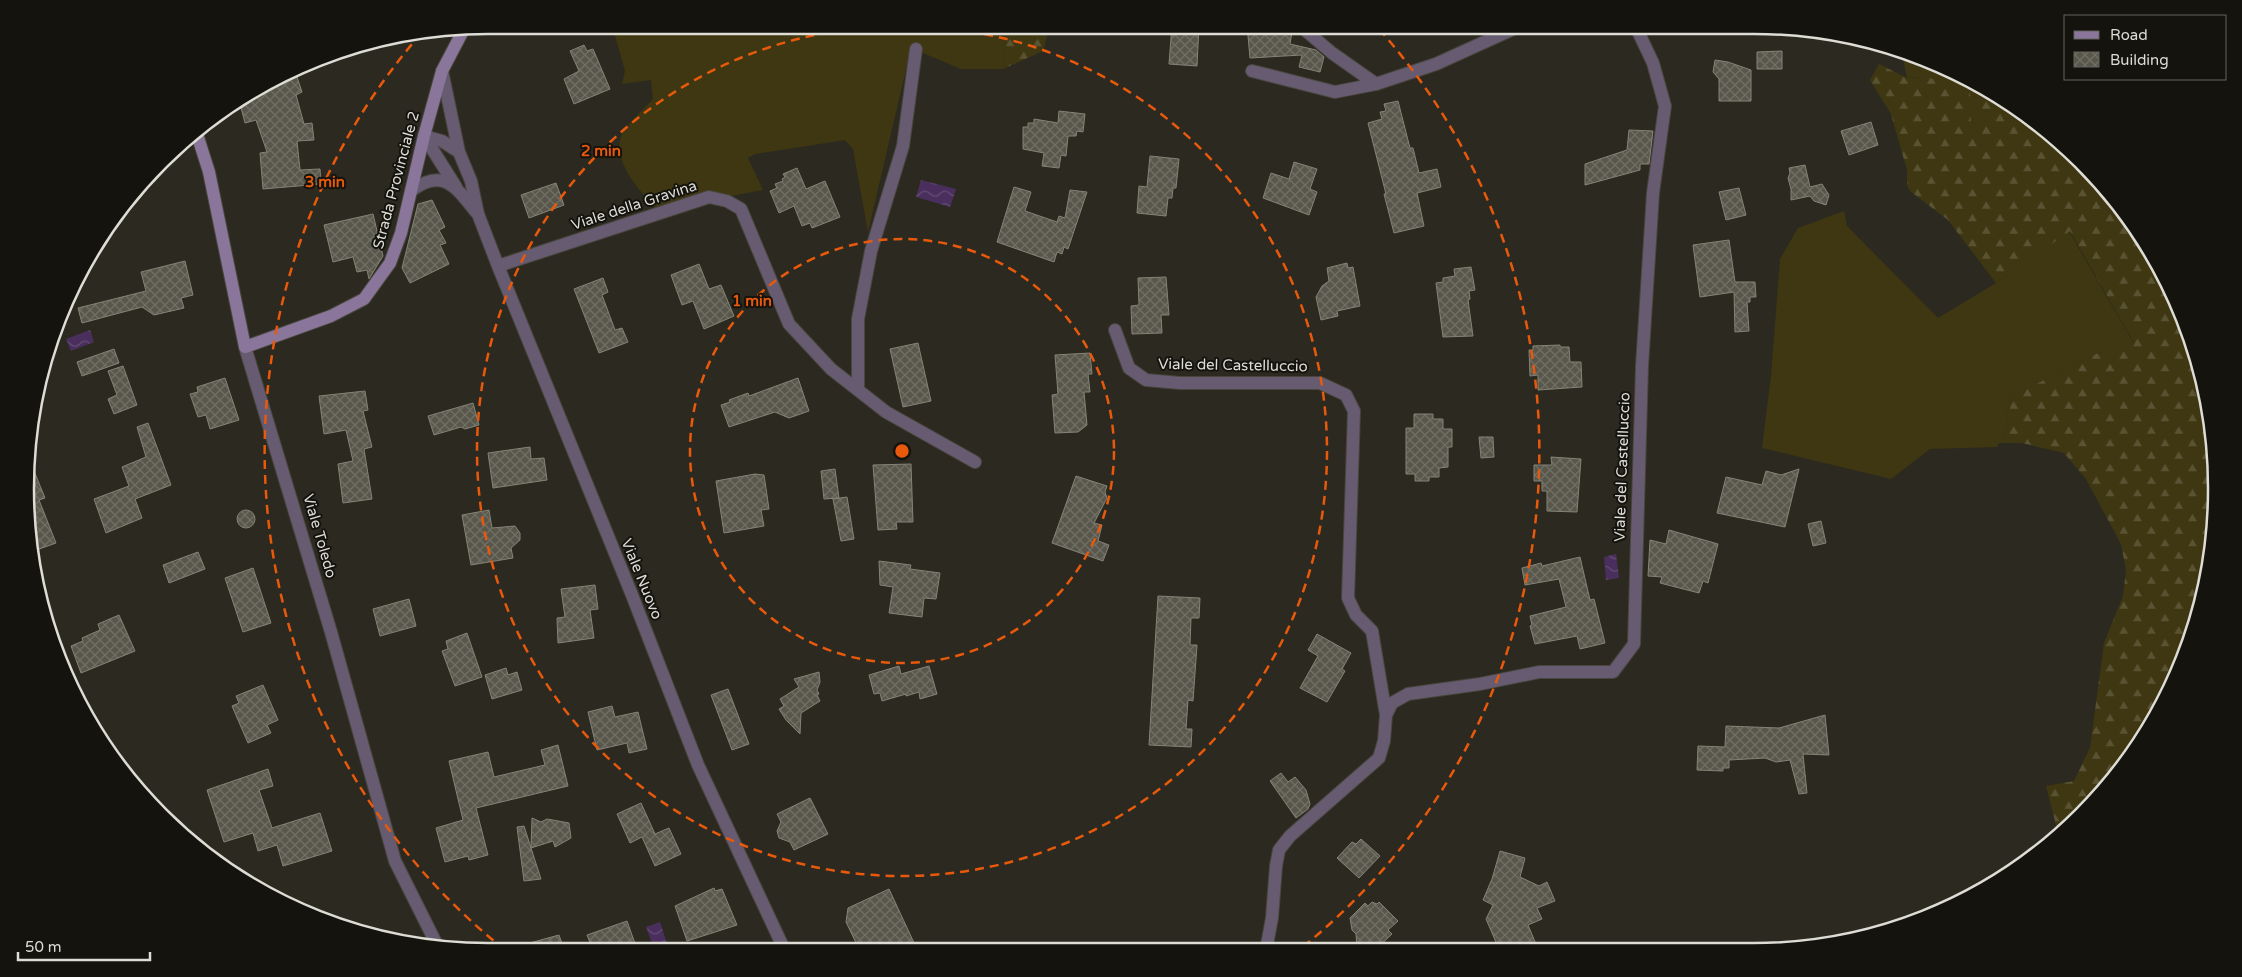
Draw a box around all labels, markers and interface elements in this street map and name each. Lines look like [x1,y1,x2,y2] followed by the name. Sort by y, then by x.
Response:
[2064,15,2227,80] legend
[2110,26,2148,44] text: Road
[2110,51,2169,69] text: Building
[369,109,423,251] street label: Strada Provinciale 2
[581,142,621,160] text: 2 min
[305,173,345,191] text: 3 min
[569,176,699,234] street label: Viale della Gravina
[732,292,772,310] text: 1 min
[1158,355,1308,375] street label: Viale del Castelluccio
[1610,392,1634,542] street label: Viale del Castelluccio
[893,442,911,460] centre of rings
[299,492,341,580] street label: Viale Toledo
[618,536,666,622] street label: Viale Nuovo
[18,930,150,962] scale bar
[25,938,62,956] text: 50 m

